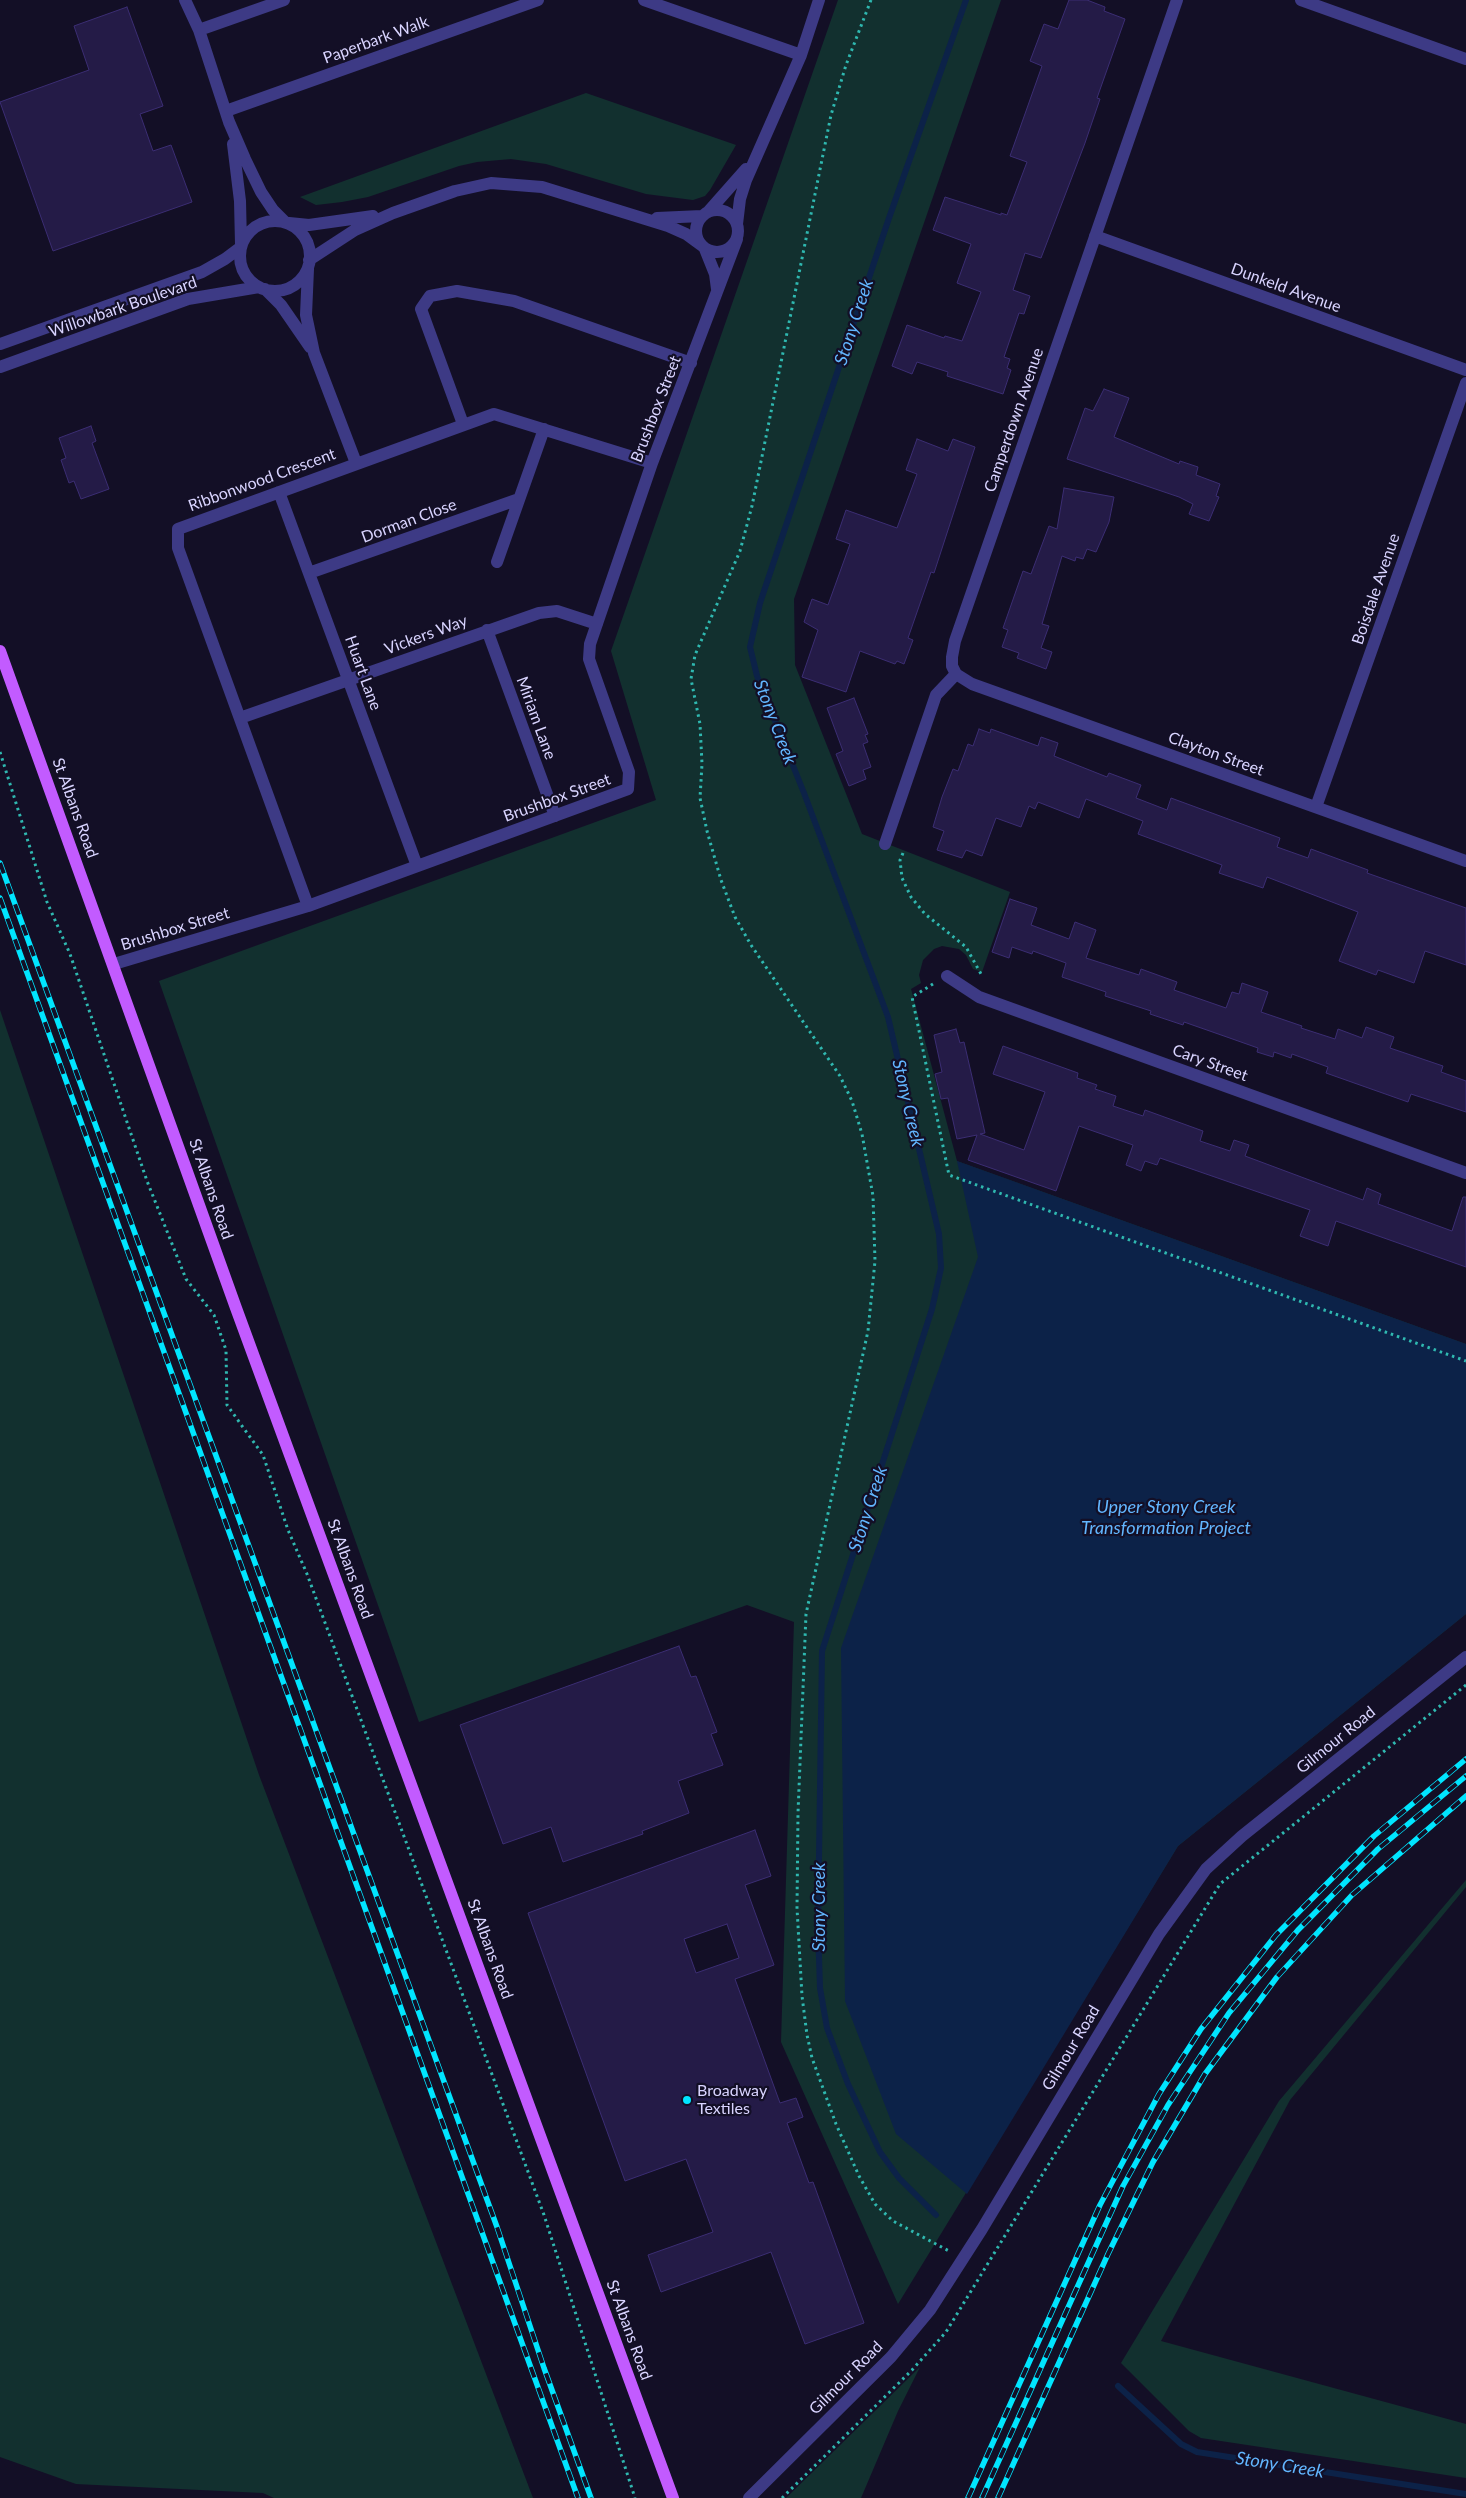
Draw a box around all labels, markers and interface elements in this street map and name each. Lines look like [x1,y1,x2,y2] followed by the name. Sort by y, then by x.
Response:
[321,12,431,68] street label: Paperbark Walk
[1228,259,1344,317] street label: Dunkeld Avenue
[47,273,199,341] street label: Willowbark Boulevard
[830,276,878,368] water label: Stony Creek
[980,345,1048,495] street label: Camperdown Avenue
[627,353,685,465] street label: Brushbox Street
[186,444,338,516] street label: Ribbonwood Crescent
[359,495,459,547] street label: Dorman Close
[1348,531,1404,647] street label: Boisdale Avenue
[382,611,470,659] street label: Vickers Way
[341,633,385,713] street label: Huart Lane
[512,674,560,762] street label: Miriam Lane
[749,677,801,767] water label: Stony Creek
[1166,728,1266,780] street label: Clayton Street
[48,755,102,861] street label: St Albans Road
[501,770,613,826] street label: Brushbox Street
[118,903,232,955] street label: Brushbox Street
[1170,1040,1250,1086] street label: Cary Street
[887,1057,929,1149] water label: Stony Creek
[185,1136,237,1242] street label: St Albans Road
[844,1463,892,1555] water label: Stony Creek
[1081,1496,1251,1538] water label: Upper Stony Creek Transformation Project
[323,1516,377,1622] street label: St Albans Road
[1293,1702,1379,1778] street label: Gilmour Road
[808,1862,830,1952] water label: Stony Creek
[463,1896,517,2002] street label: St Albans Road
[1038,2002,1104,2094] street label: Gilmour Road
[697,2081,767,2119] place label: Broadway Textiles
[681,2094,693,2106] marker: Broadway Textiles
[602,2277,656,2383] street label: St Albans Road
[805,2337,887,2419] street label: Gilmour Road
[1234,2447,1326,2483] water label: Stony Creek

